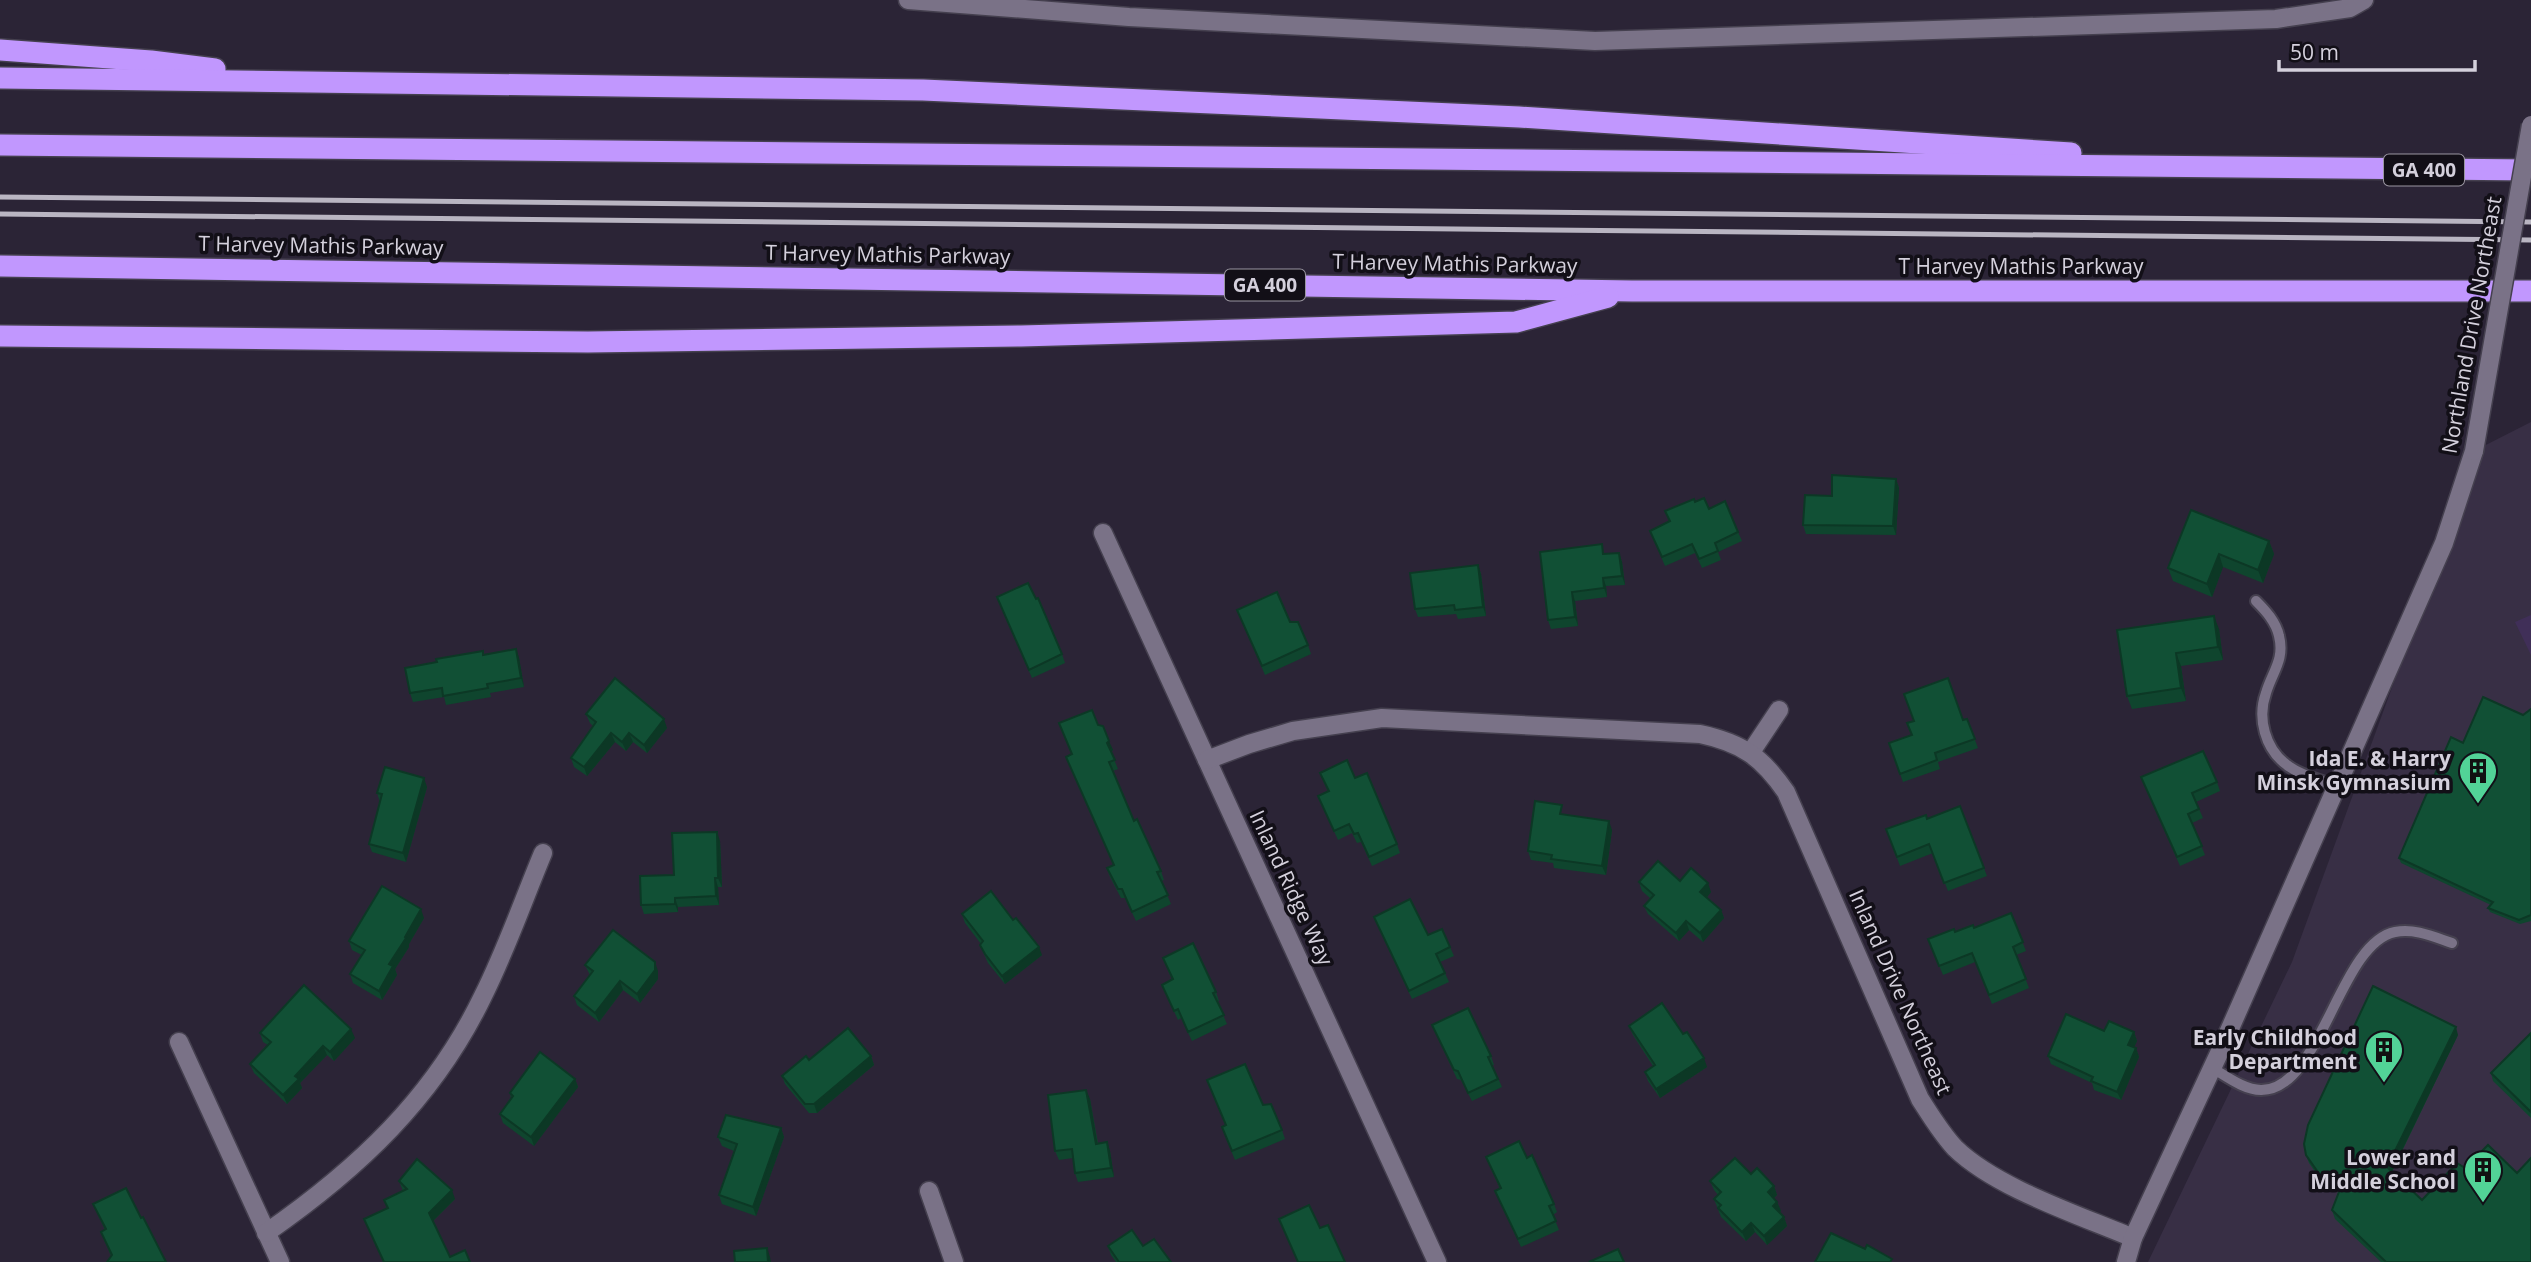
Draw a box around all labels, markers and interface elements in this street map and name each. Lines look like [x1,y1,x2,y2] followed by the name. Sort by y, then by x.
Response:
[2279,28,2475,72] scale bar
[2290,38,2339,66] text: 50 m
[2384,154,2464,186] road number: GA 400
[2435,194,2507,456] street label: Northland Drive Northeast
[198,229,444,261] street label: T Harvey Mathis Parkway
[765,238,1011,270] street label: T Harvey Mathis Parkway
[1332,247,1578,279] street label: T Harvey Mathis Parkway
[1898,252,2144,280] street label: T Harvey Mathis Parkway
[1225,270,1305,300] road number: GA 400
[2257,744,2451,796] place label: Ida E. & Harry Minsk Gymnasium
[2457,750,2499,805] building icon: Ida E. & Harry Minsk Gymnasium
[1244,805,1340,970] street label: Inland Ridge Way
[1843,884,1959,1099] street label: Inland Drive Northeast
[2193,1023,2357,1075] place label: Early Childhood Department
[2363,1029,2405,1084] building icon: Early Childhood Department
[2310,1143,2456,1195] place label: Lower and Middle School
[2462,1149,2504,1204] building icon: Lower and Middle School

